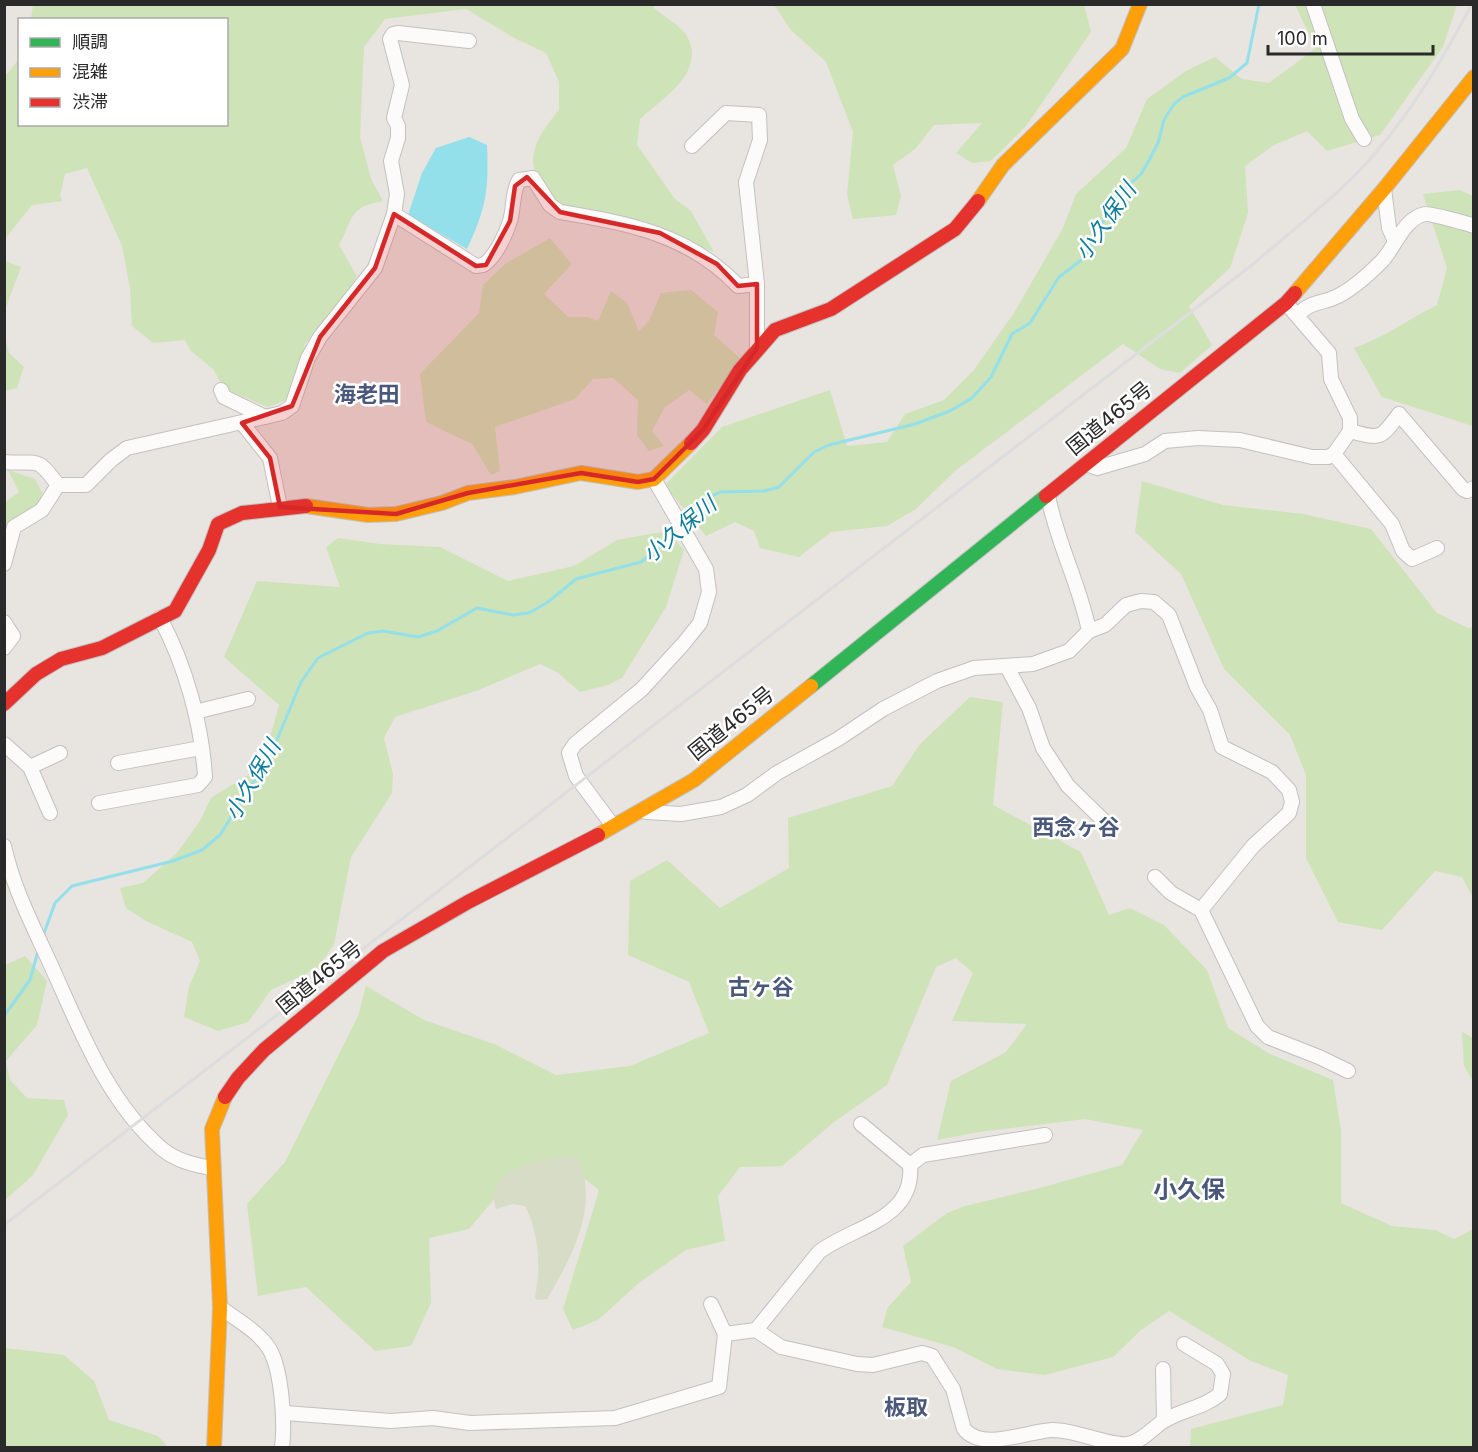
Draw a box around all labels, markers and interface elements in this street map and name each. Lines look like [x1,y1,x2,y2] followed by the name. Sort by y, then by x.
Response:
[18,18,228,126] legend
[1268,18,1433,56] scale bar
[1277,28,1328,49] text: 100 m
[72,31,108,52] text: 順調
[72,61,108,82] text: 混雑
[72,91,108,112] text: 渋滞
[1069,176,1142,265] water label: 小久保川
[1061,376,1157,460] street label: 国道465号
[334,381,400,407] district label: 海老田
[637,489,723,567] water label: 小久保川
[683,681,779,765] street label: 国道465号
[219,734,286,825] water label: 小久保川
[1032,814,1120,840] district label: 西念ヶ谷
[271,935,367,1019] street label: 国道465号
[728,974,794,1000] district label: 古ヶ谷
[1153,1175,1225,1204] district label: 小久保
[884,1394,928,1420] district label: 板取

